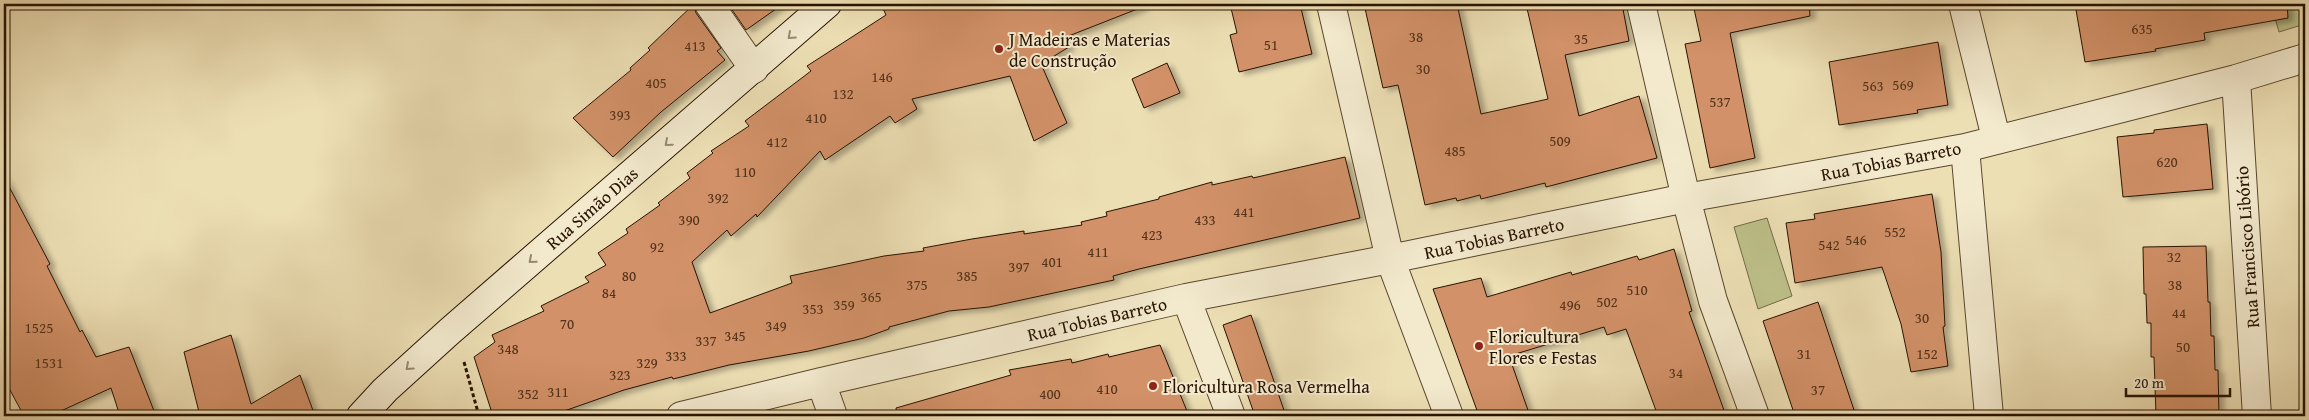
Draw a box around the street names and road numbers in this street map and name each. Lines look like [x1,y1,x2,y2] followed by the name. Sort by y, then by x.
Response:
[1819,134,1963,188] street label: Rua Tobias Barreto
[540,160,644,256] street label: Rua Simão Dias
[2228,165,2266,329] street label: Rua Francisco Libório
[1422,210,1566,266] street label: Rua Tobias Barreto
[1025,290,1169,348] street label: Rua Tobias Barreto

